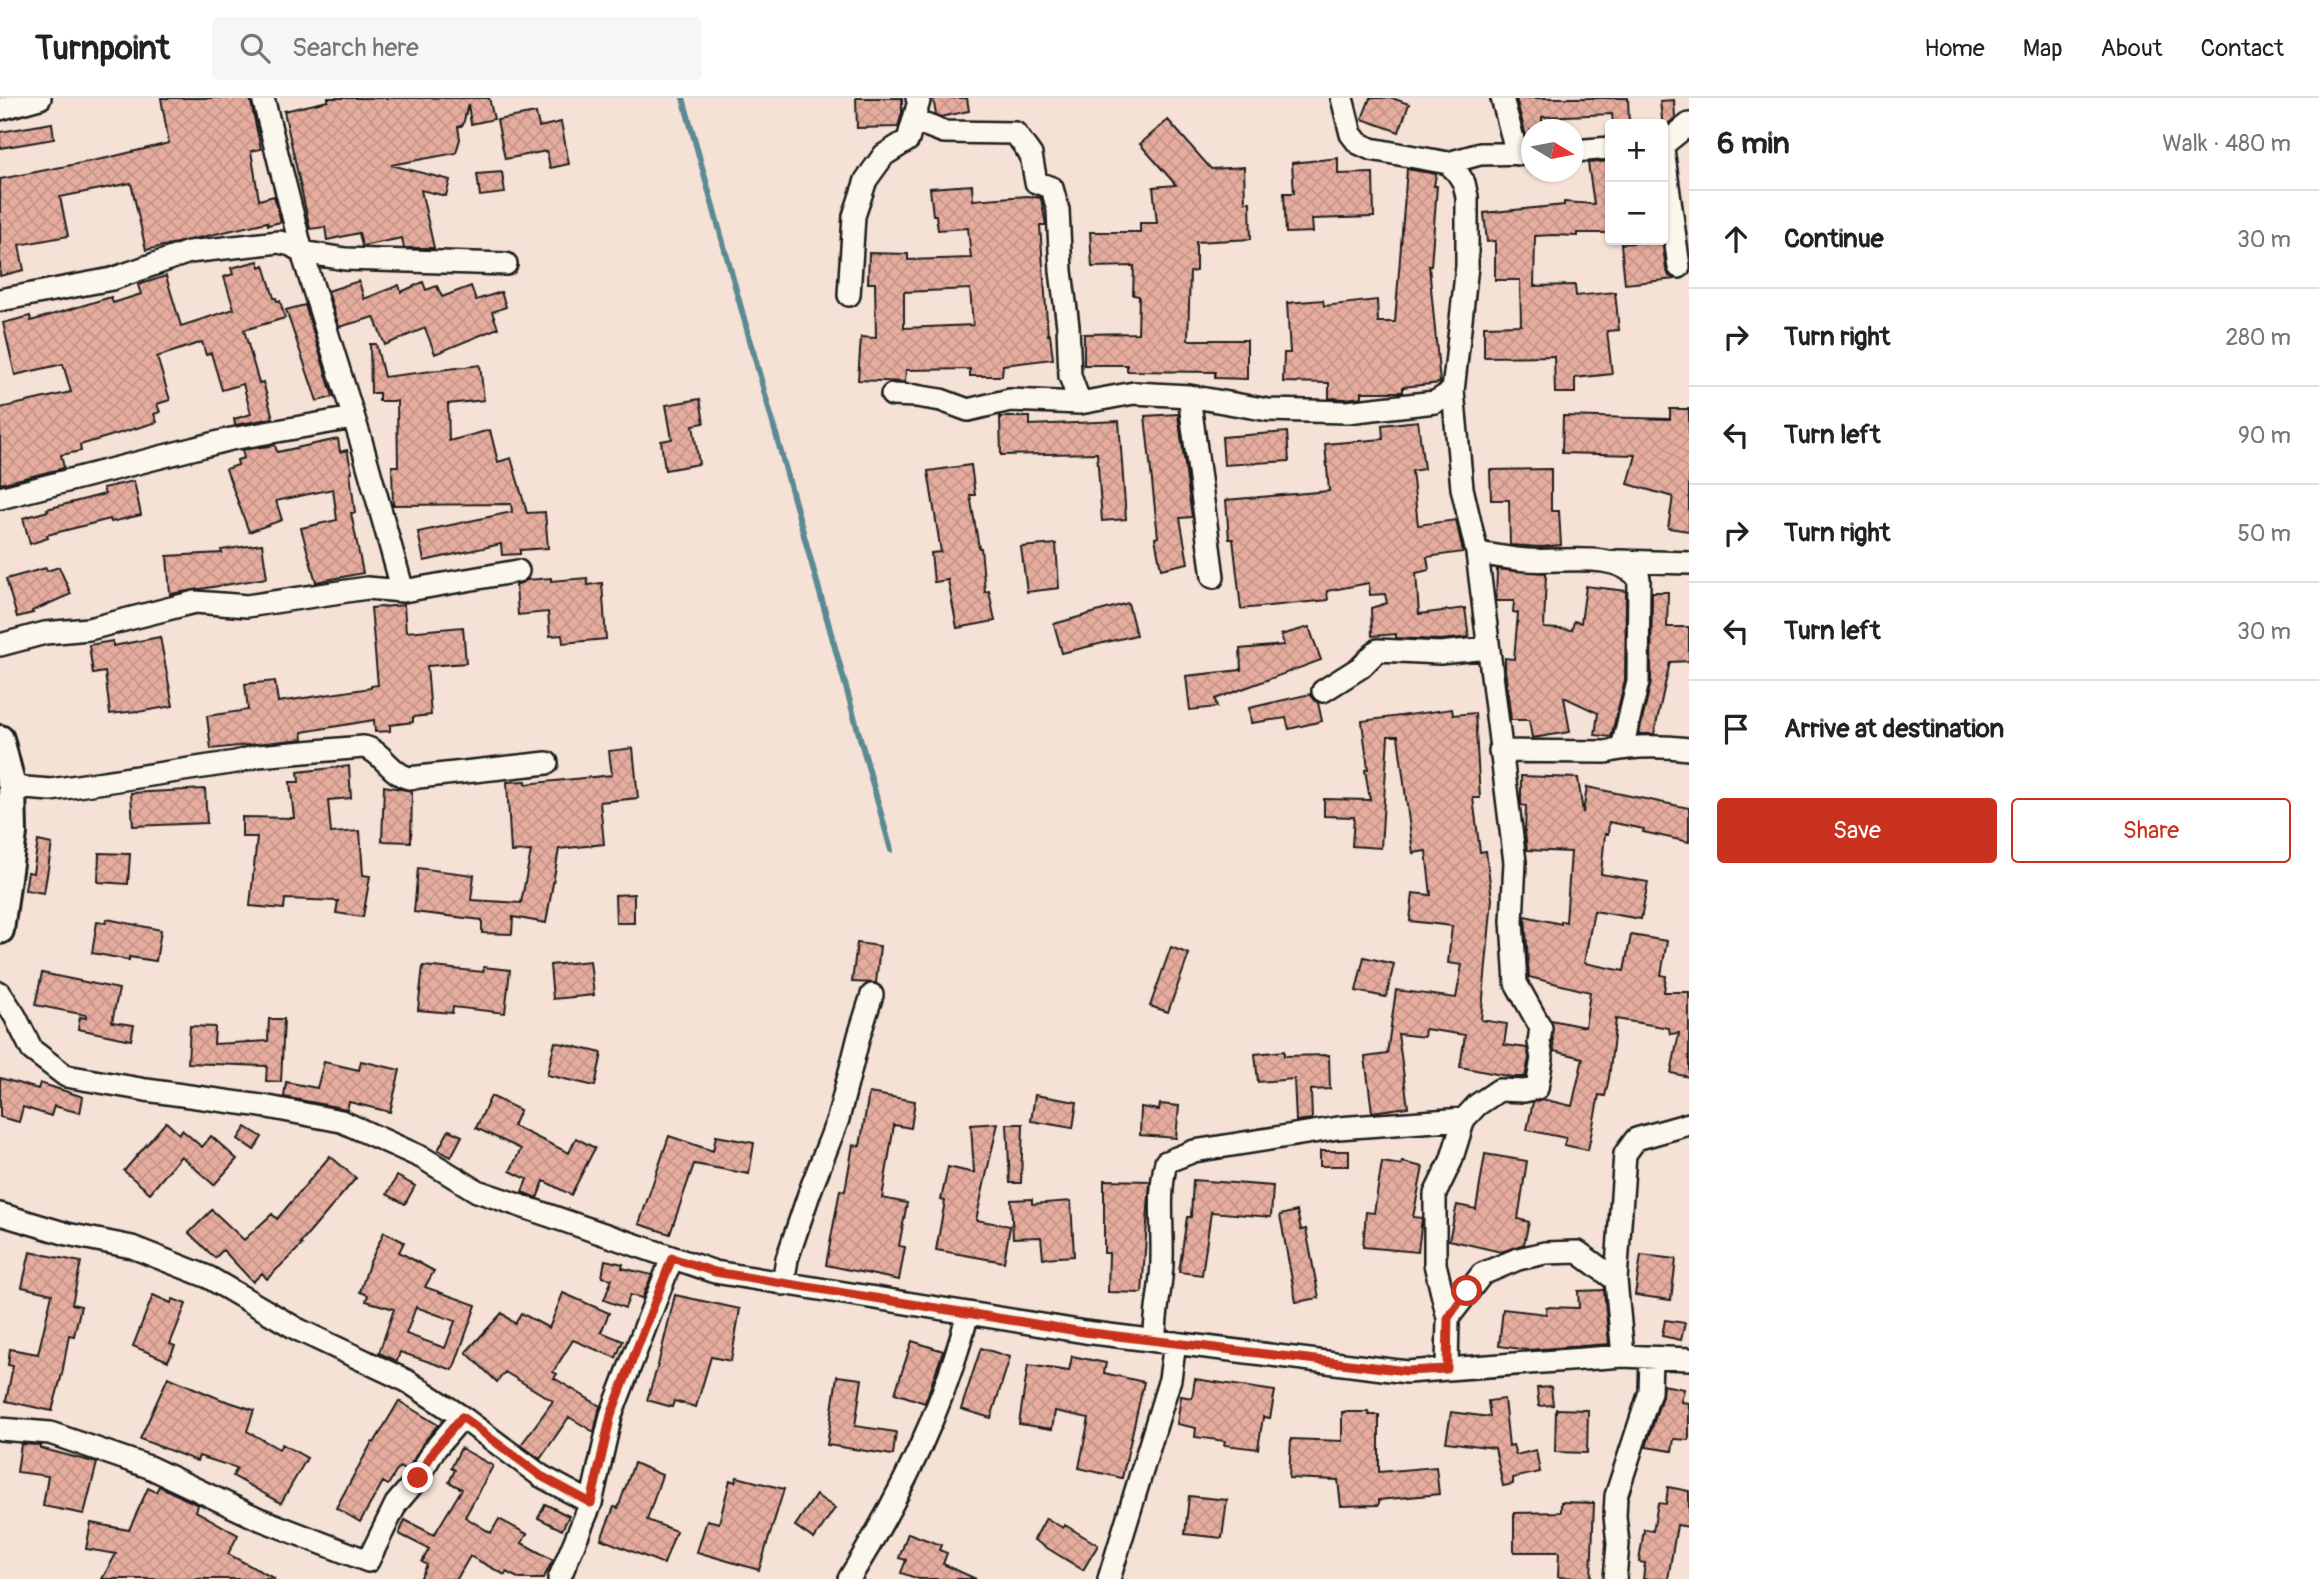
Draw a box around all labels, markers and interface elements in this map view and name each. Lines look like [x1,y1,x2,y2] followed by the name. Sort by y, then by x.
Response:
[212,17,702,80] search box
[35,28,170,69] text: Turnpoint
[236,29,274,67] icon: search
[292,32,419,64] text: Search here
[1924,34,1985,63] text: Home
[2023,34,2063,63] text: Map
[2101,34,2163,63] text: About
[2201,34,2284,63] text: Contact
[1521,119,1584,182] north arrow
[1605,119,1668,245] map controls
[1605,119,1668,182] button: +
[1717,125,1790,162] text: 6 min
[2162,129,2291,158] text: Walk · 480 m
[1605,182,1668,245] button: −
[1717,220,1755,258] icon: ahead
[1784,223,1884,255] text: Continue
[2237,225,2291,254] text: 30 m
[1717,318,1755,356] icon: right
[1784,321,1890,353] text: Turn right
[2225,323,2291,352] text: 280 m
[1717,416,1755,454] icon: left
[1784,419,1880,451] text: Turn left
[2238,421,2291,450] text: 90 m
[1717,514,1755,552] icon: right
[1784,517,1890,549] text: Turn right
[2237,519,2291,548] text: 50 m
[1717,612,1755,650] icon: left
[1784,615,1880,647] text: Turn left
[2237,617,2291,646] text: 30 m
[1717,710,1755,748] icon: arrive
[1784,713,2004,745] text: Arrive at destination
[1717,798,1997,863] button: Save
[2011,798,2291,863] button: Share
[1451,1275,1482,1306] route start
[402,1462,433,1493] route end

